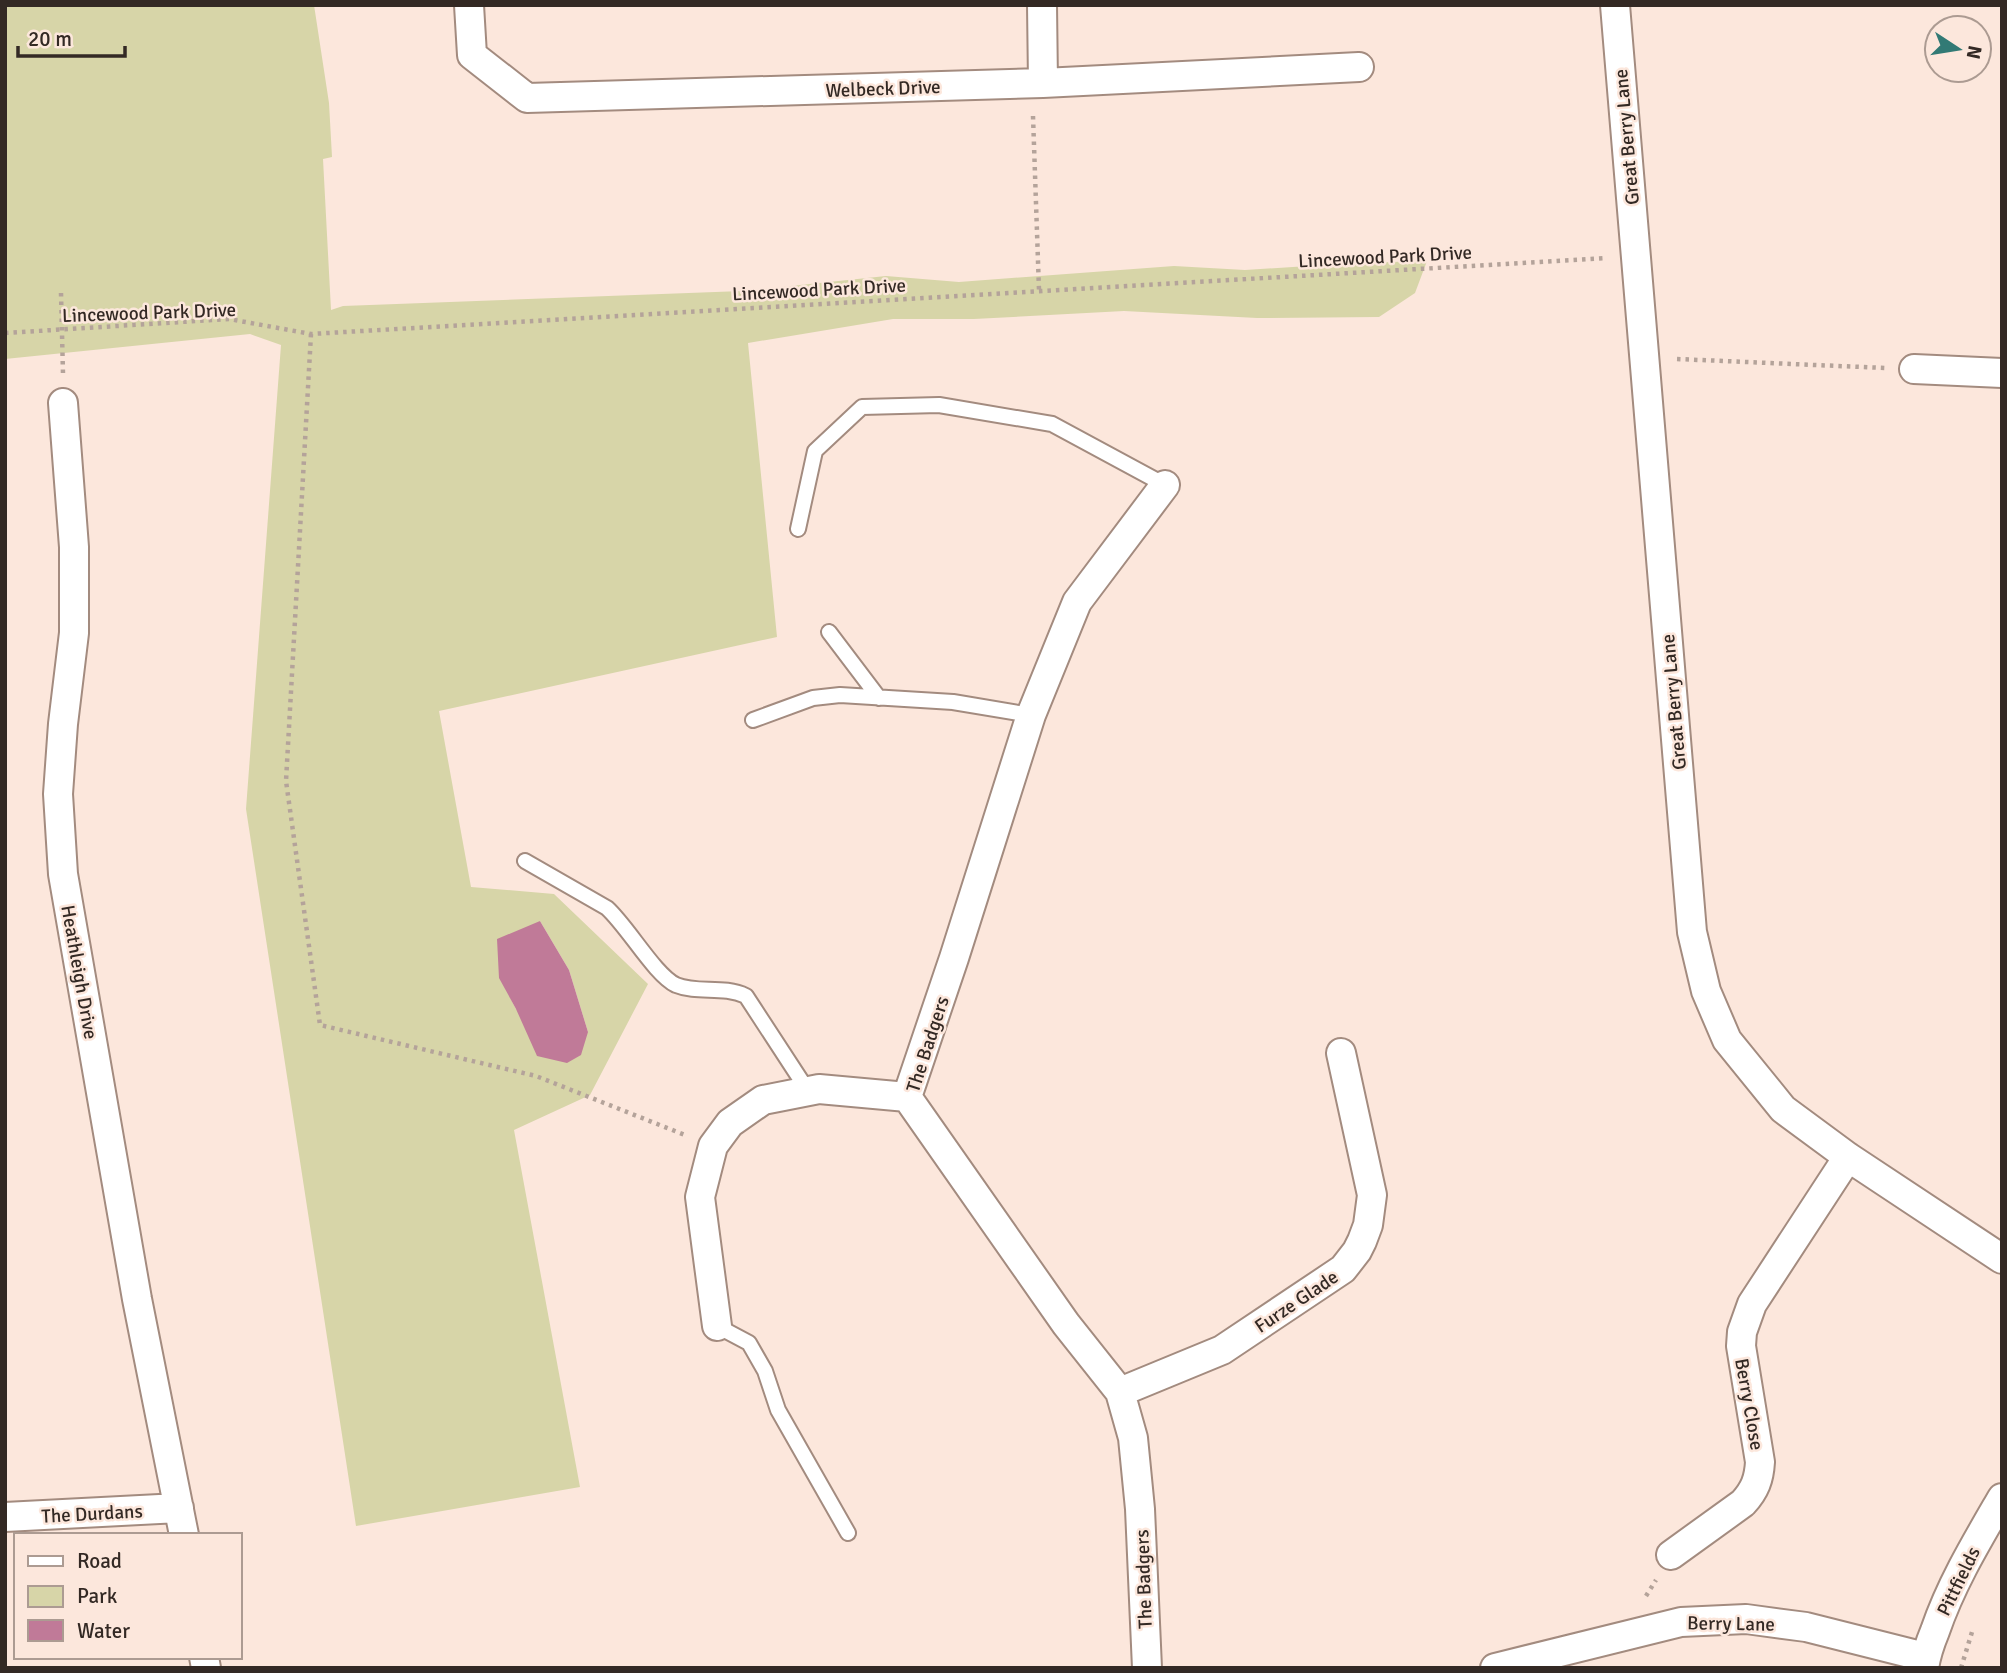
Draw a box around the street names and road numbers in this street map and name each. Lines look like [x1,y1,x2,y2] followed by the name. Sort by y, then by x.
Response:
[1609,68,1645,206] street label: Great Berry Lane
[825,75,941,103] street label: Welbeck Drive
[1298,240,1473,274] street label: Lincewood Park Drive
[732,273,907,307] street label: Lincewood Park Drive
[62,298,236,328] street label: Lincewood Park Drive
[1656,633,1692,771] street label: Great Berry Lane
[55,903,103,1041] street label: Heathleigh Drive
[901,993,955,1095] street label: The Badgers
[1250,1265,1343,1339] street label: Furze Glade
[1729,1356,1769,1452] street label: Berry Close
[41,1499,143,1529] street label: The Durdans
[1130,1529,1158,1629] street label: The Badgers
[1932,1543,1986,1620] street label: Pittfields
[1687,1611,1775,1637] street label: Berry Lane

